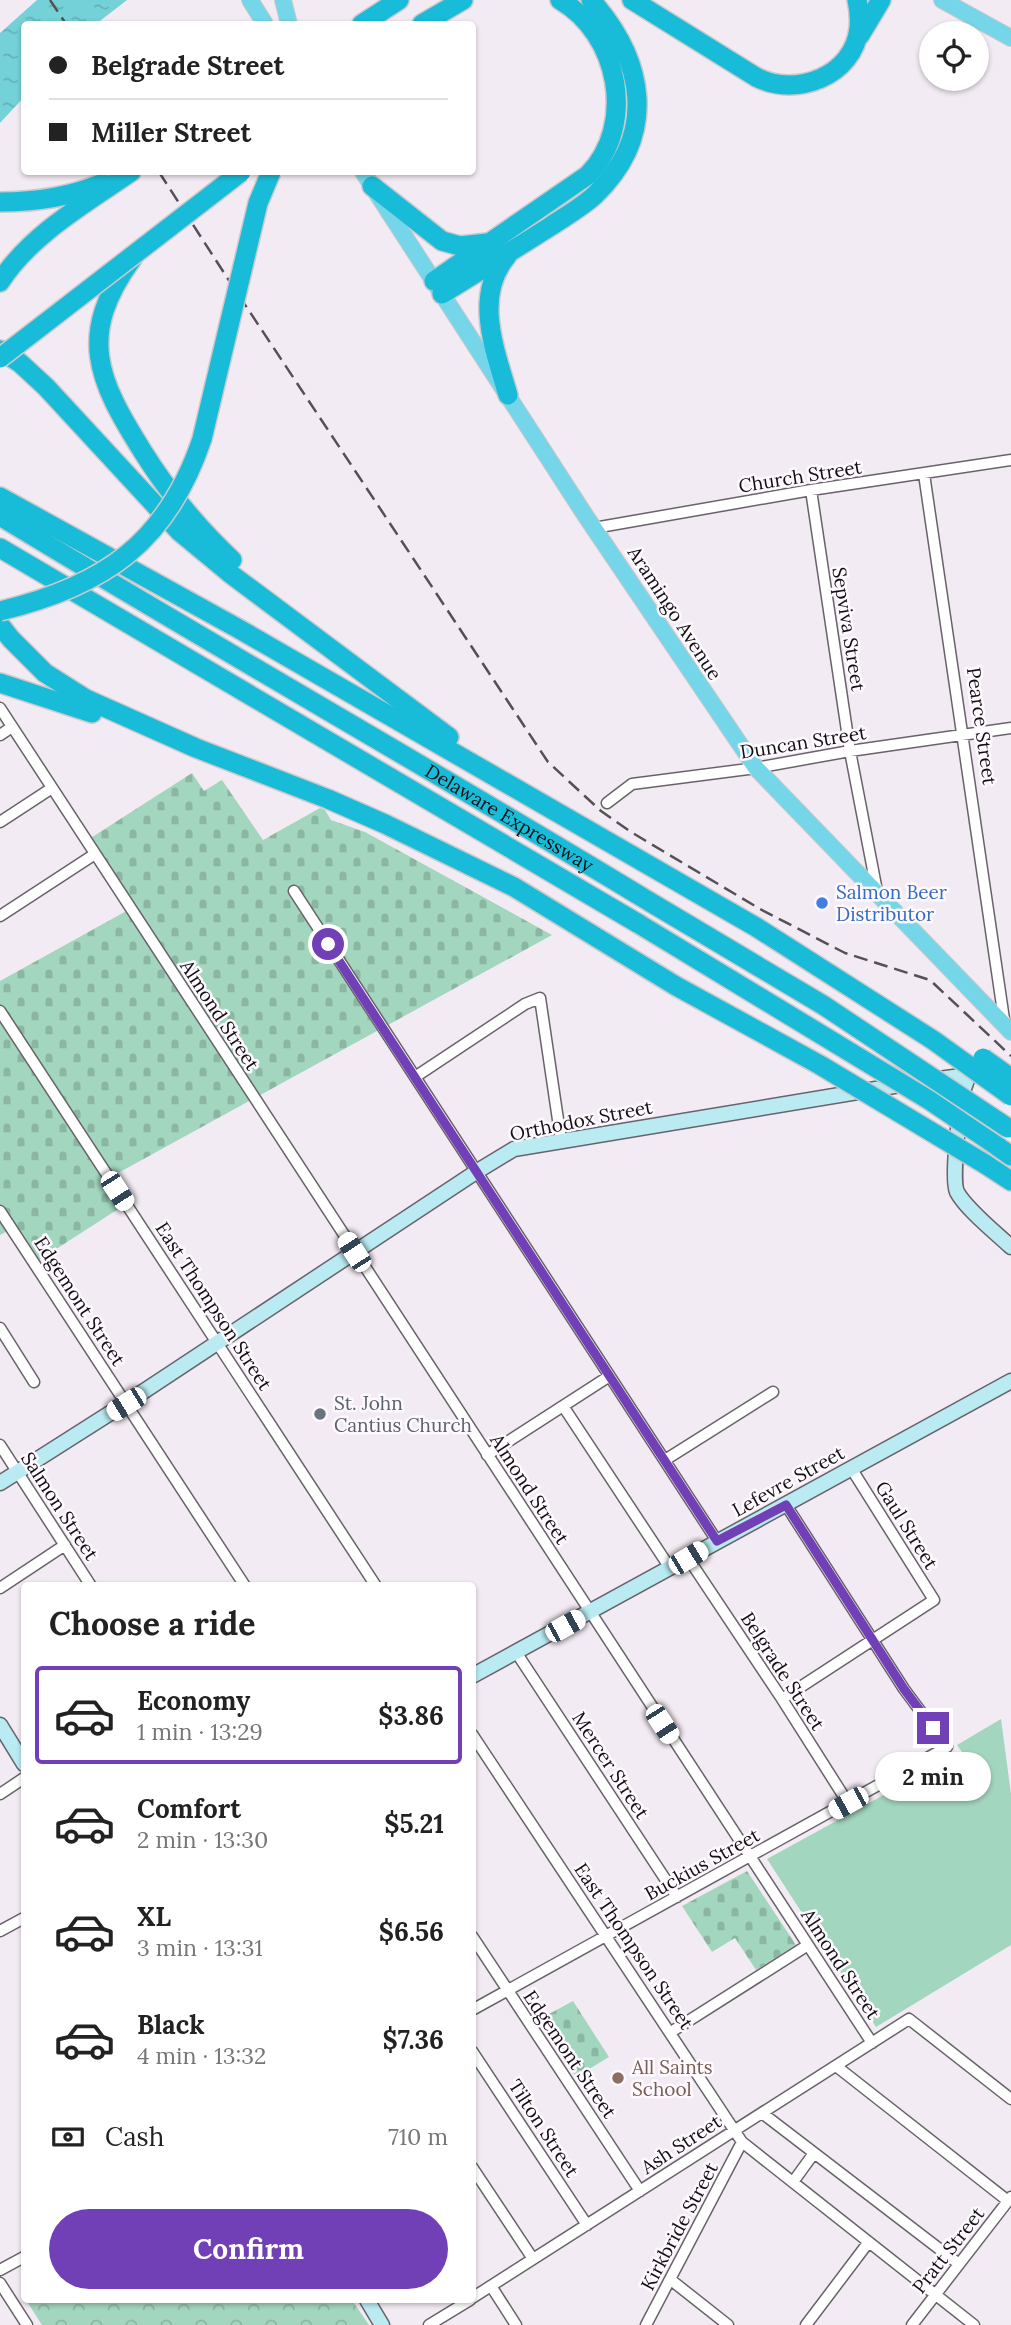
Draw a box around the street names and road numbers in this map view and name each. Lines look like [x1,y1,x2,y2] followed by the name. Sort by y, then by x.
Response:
[737,454,864,498] street label: Church Street
[622,541,727,684] street label: Aramingo Avenue
[827,565,871,693] street label: Sepviva Street
[962,666,1002,787] street label: Pearce Street
[738,720,868,764] street label: Duncan Street
[421,759,598,877] street label: Delaware Expressway
[175,954,265,1075] street label: Almond Street
[508,1094,655,1146] street label: Orthodox Street
[151,1217,278,1395] street label: East Thompson Street
[29,1232,131,1371] street label: Edgemont Street
[485,1428,575,1549] street label: Almond Street
[728,1440,849,1522] street label: Lefevre Street
[16,1447,104,1565] street label: Salmon Street
[870,1476,944,1574] street label: Gaul Street
[736,1607,831,1735] street label: Belgrade Street
[567,1707,655,1824] street label: Mercer Street
[640,1822,764,1905] street label: Buckius Street
[569,1858,699,2035] street label: East Thompson Street
[796,1903,886,2024] street label: Almond Street
[518,1985,622,2123] street label: Edgemont Street
[504,2075,585,2182] street label: Tilton Street
[635,2109,726,2179] street label: Ash Street
[635,2157,723,2294] street label: Kirkbride Street
[907,2202,990,2298] street label: Pratt Street

